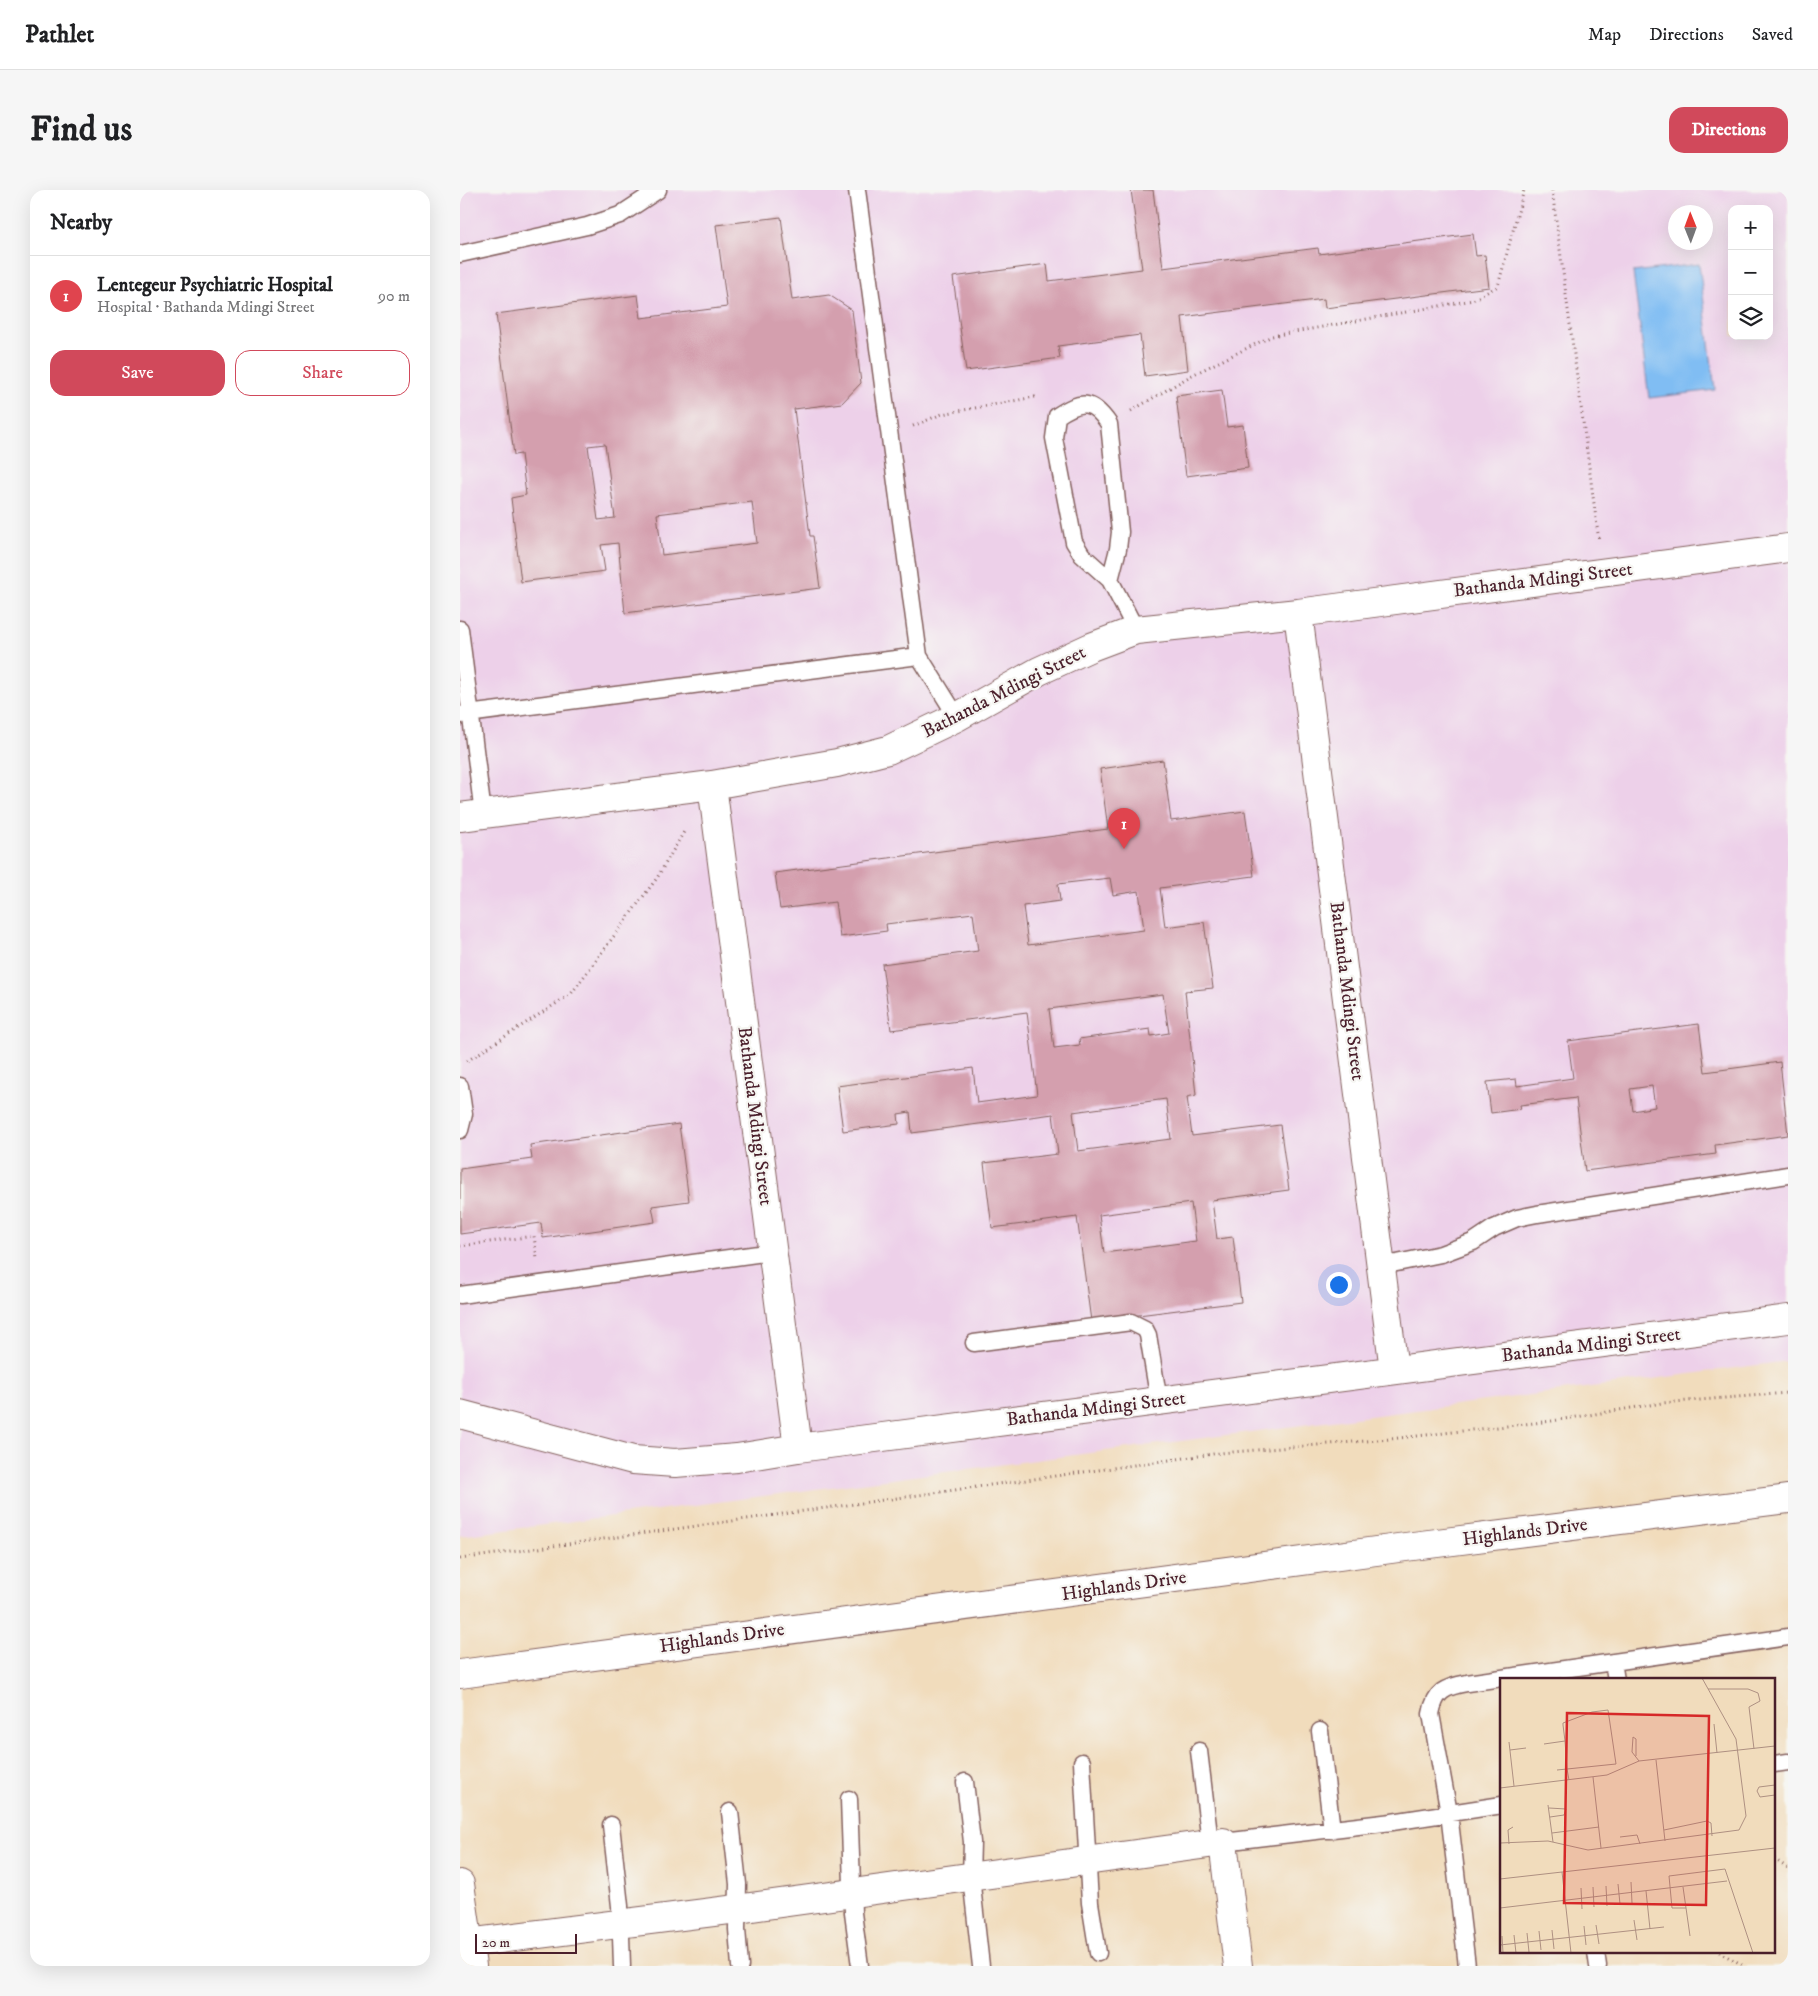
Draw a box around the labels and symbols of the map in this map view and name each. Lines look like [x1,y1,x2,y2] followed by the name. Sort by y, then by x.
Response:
[1668,205,1713,250] north arrow
[1452,558,1634,602] street label: Bathanda Mdingi Street
[918,641,1090,743] street label: Bathanda Mdingi Street
[1108,808,1140,849] pin: 1
[1325,900,1369,1082] street label: Bathanda Mdingi Street
[733,1025,777,1207] street label: Bathanda Mdingi Street
[1326,1272,1352,1298] your location
[1500,1323,1682,1367] street label: Bathanda Mdingi Street
[1005,1387,1187,1431] street label: Bathanda Mdingi Street
[1461,1513,1589,1551] street label: Highlands Drive
[1060,1566,1188,1606] street label: Highlands Drive
[658,1618,786,1658] street label: Highlands Drive
[1500,1678,1776,1954] inset map
[475,1931,578,1954] scale bar

